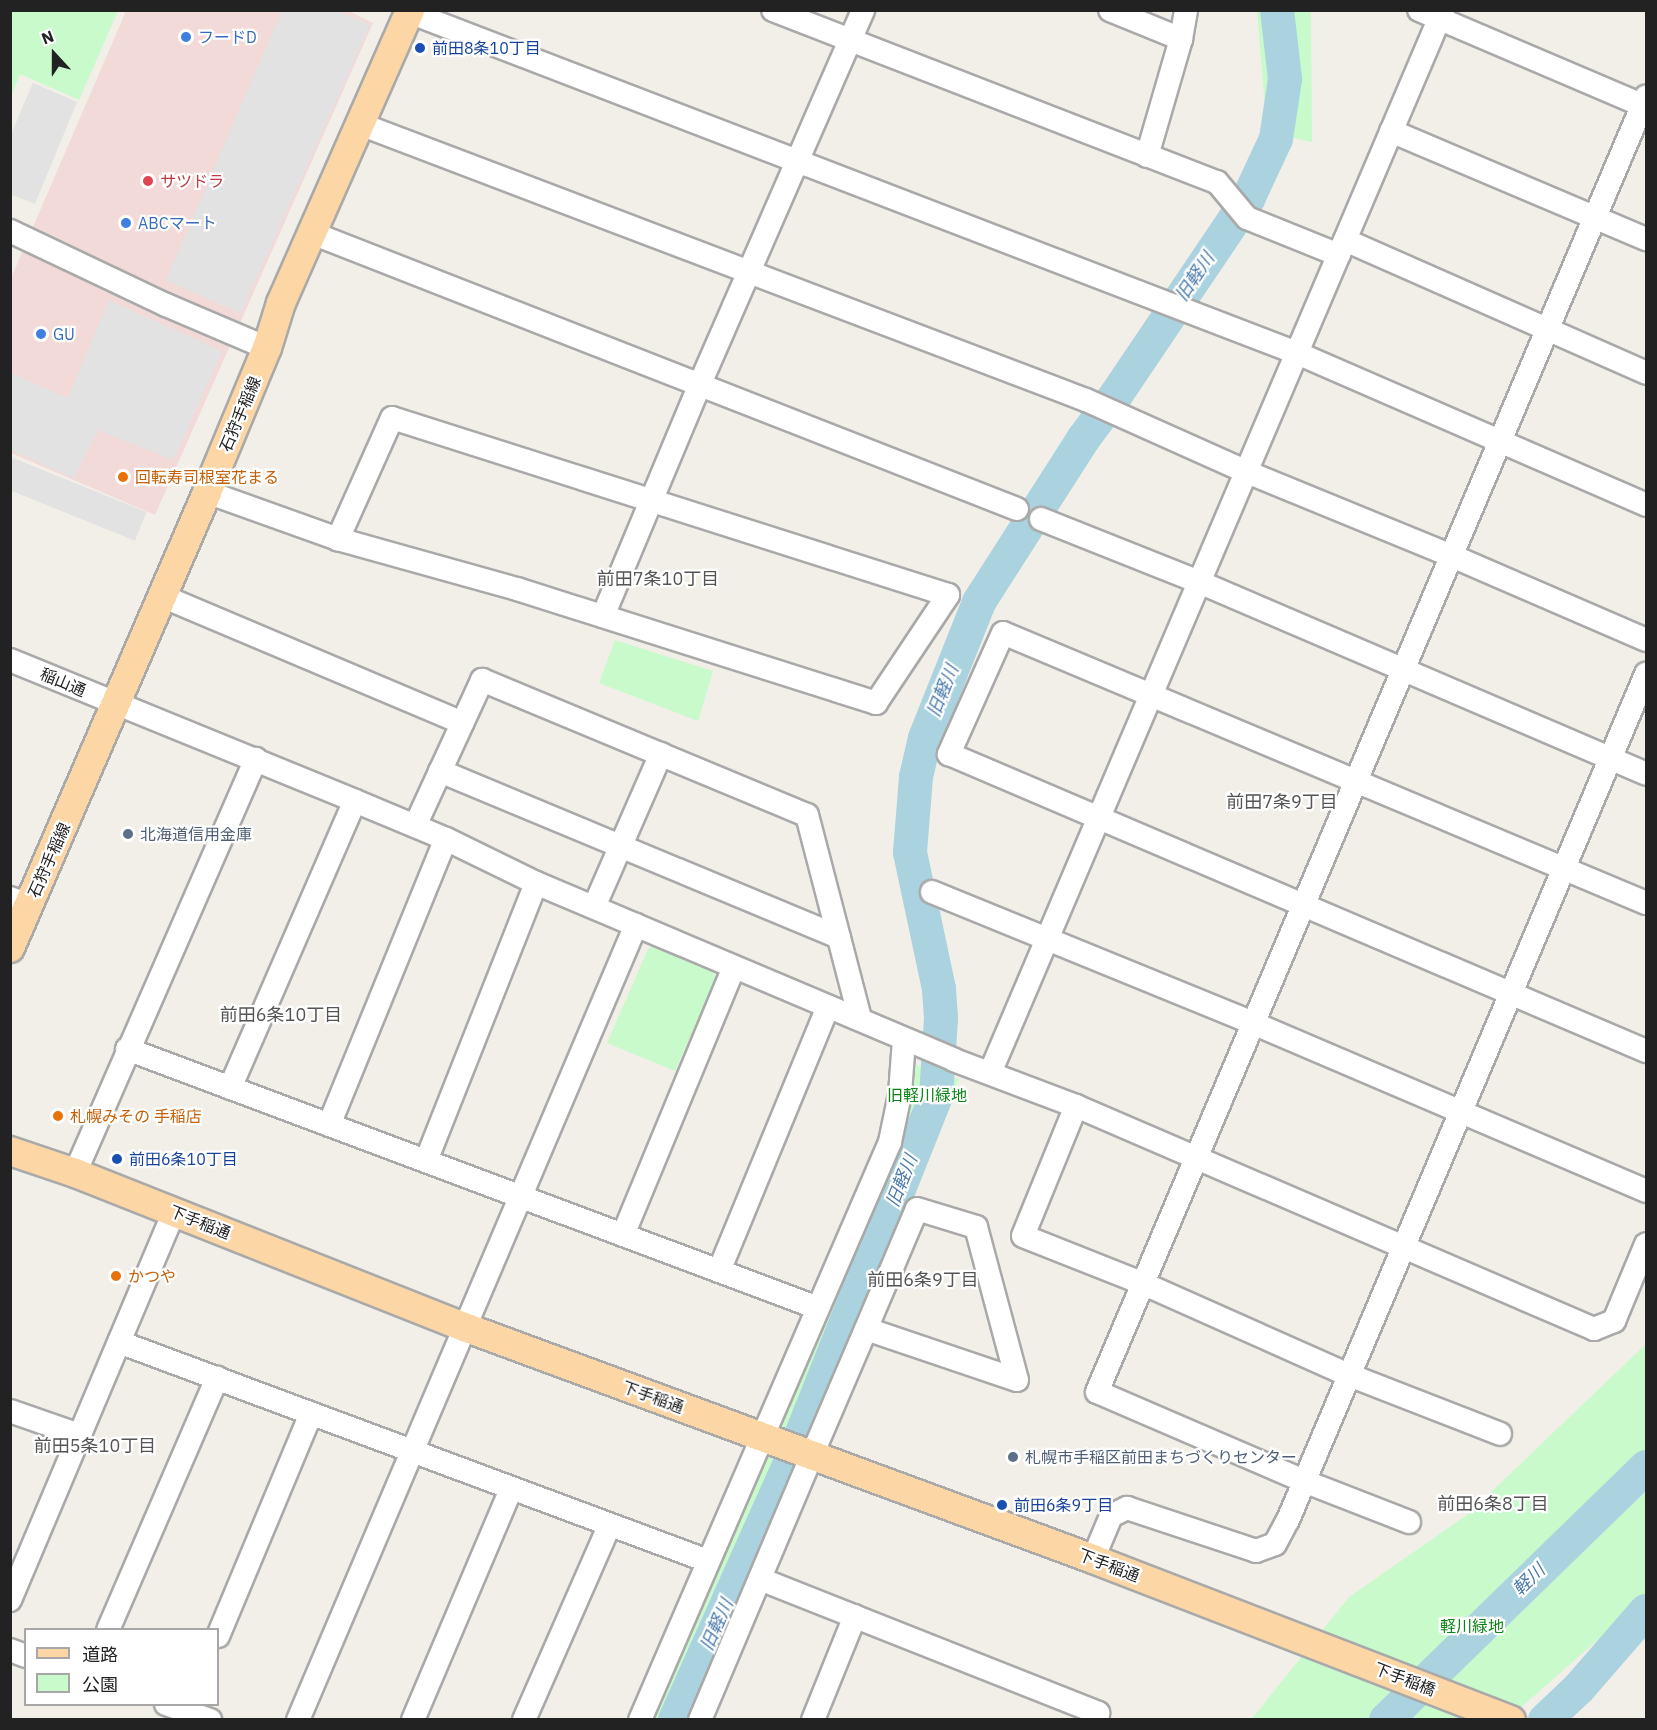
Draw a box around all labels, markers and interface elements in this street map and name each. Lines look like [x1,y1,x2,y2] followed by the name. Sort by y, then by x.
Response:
[24,24,84,84] north arrow
[39,26,57,49] text: N
[198,27,257,47] place label: フードD
[179,30,193,44] marker: フードD
[432,38,541,58] place label: 前田8条10丁目
[413,41,427,55] marker: 前田8条10丁目
[160,171,224,191] place label: サツドラ
[141,174,155,188] marker: サツドラ
[138,213,217,233] place label: ABCマート
[119,216,133,230] marker: ABCマート
[1171,249,1219,305] water label: 旧軽川
[53,324,75,344] place label: GU
[34,327,48,341] marker: GU
[216,373,264,455] street label: 石狩手稲線
[135,467,279,487] place label: 回転寿司根室花まる
[116,470,130,484] marker: 回転寿司根室花まる
[597,568,719,590] district label: 前田7条10丁目
[923,662,963,720] water label: 旧軽川
[37,664,89,700] street label: 稲山通
[1226,791,1338,813] district label: 前田7条9丁目
[24,820,74,900] street label: 石狩手稲線
[140,824,252,844] place label: 北海道信用金庫
[121,827,135,841] marker: 北海道信用金庫
[220,1004,342,1026] district label: 前田6条10丁目
[887,1085,967,1105] park label: 旧軽川緑地
[70,1106,202,1126] place label: 札幌みその 手稲店
[51,1109,65,1123] marker: 札幌みその 手稲店
[129,1149,238,1169] place label: 前田6条10丁目
[110,1152,124,1166] marker: 前田6条10丁目
[882,1152,922,1210] water label: 旧軽川
[167,1201,233,1243] street label: 下手稲通
[128,1266,176,1286] place label: かつや
[109,1269,123,1283] marker: かつや
[867,1269,979,1291] district label: 前田6条9丁目
[620,1377,686,1417] street label: 下手稲通
[34,1435,156,1457] district label: 前田5条10丁目
[1025,1447,1297,1467] place label: 札幌市手稲区前田まちづくりセンター
[1006,1450,1020,1464] marker: 札幌市手稲区前田まちづくりセンター
[1437,1493,1549,1515] district label: 前田6条8丁目
[1014,1495,1113,1515] place label: 前田6条9丁目
[995,1498,1009,1512] marker: 前田6条9丁目
[1076,1545,1142,1585] street label: 下手稲通
[1509,1560,1549,1600] water label: 軽川
[696,1596,738,1654] water label: 旧軽川
[1440,1616,1504,1636] park label: 軽川緑地
[24,1628,219,1706] legend
[82,1643,118,1666] text: 道路
[1372,1659,1438,1699] street label: 下手稲橋
[82,1673,118,1696] text: 公園

